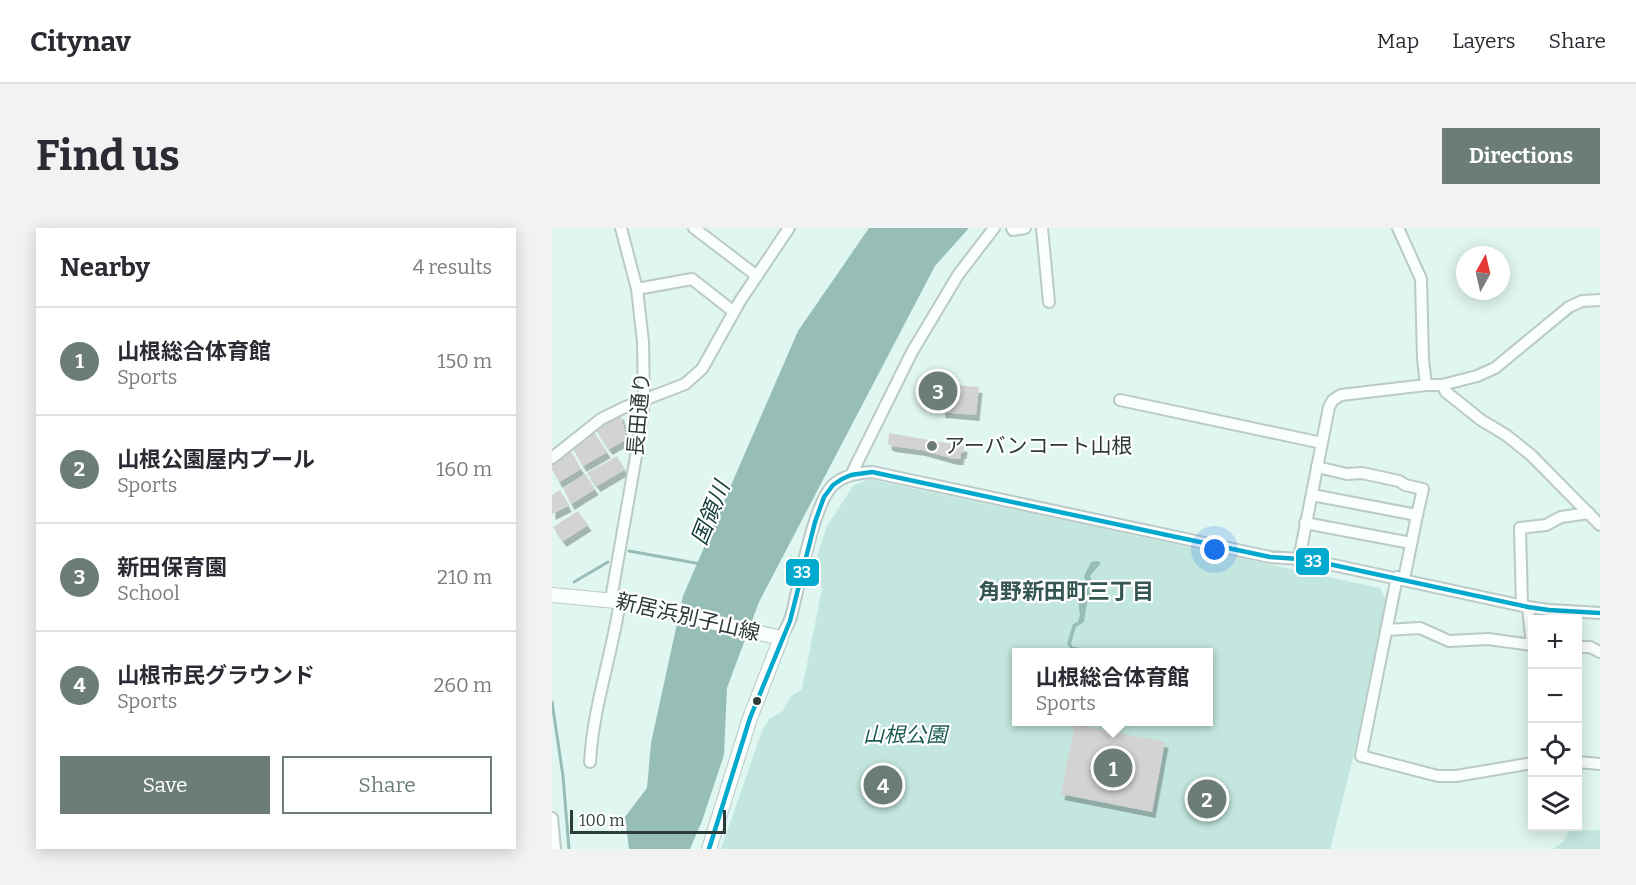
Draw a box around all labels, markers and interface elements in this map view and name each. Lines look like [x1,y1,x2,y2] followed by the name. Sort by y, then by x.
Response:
[30,25,131,58] text: Citynav
[1377,28,1419,54] text: Map
[1452,28,1516,54] text: Layers
[1549,28,1606,54] text: Share
[1442,128,1600,184] button: Directions
[36,131,180,181] text: Find us
[1456,246,1510,300] north arrow
[60,252,150,283] text: Nearby
[413,255,492,279] text: 4 results
[117,338,271,365] text: 山根総合体育館
[75,349,84,373] text: 1
[437,349,492,373] text: 150 m
[117,365,177,389] text: Sports
[918,368,958,414] pin: 3
[622,371,656,457] street label: 長田通り
[944,433,1133,459] place label: アーバンコート山根
[925,439,939,453] marker: アーバンコート山根
[117,446,315,473] text: 山根公園屋内プール
[74,457,85,481] text: 2
[436,457,492,481] text: 160 m
[117,473,177,497] text: Sports
[686,476,736,549] water label: 国領川
[1200,535,1229,564] your location
[1295,547,1330,576] line badge: 33
[1304,552,1322,571] text: 33
[117,554,227,581] text: 新田保育園
[785,558,820,587] line badge: 33
[793,563,811,582] text: 33
[74,565,85,589] text: 3
[437,565,492,589] text: 210 m
[978,578,1154,605] district label: 角野新田町三丁目
[117,581,180,605] text: School
[613,588,763,646] street label: 新居浜別子山線
[1528,615,1582,831] map controls
[1528,615,1582,669] button: +
[1012,648,1213,726] popup
[117,662,315,689] text: 山根市民グラウンド
[1035,664,1190,691] text: 山根総合体育館
[1528,669,1582,723] button: −
[73,673,86,697] text: 4
[433,673,492,697] text: 260 m
[117,689,177,713] text: Sports
[1035,691,1096,715] text: Sports
[751,695,763,707] unlabelled marker
[863,722,950,748] park label: 山根公園
[1528,723,1582,777] button: locate
[1094,746,1132,790] pin: 1
[60,756,270,814] button: Save
[282,756,492,814] button: Share
[864,762,902,808] pin: 4
[1188,776,1226,822] pin: 2
[1528,777,1582,831] button: layers
[570,807,726,834] scale bar
[579,811,624,830] text: 100 m

